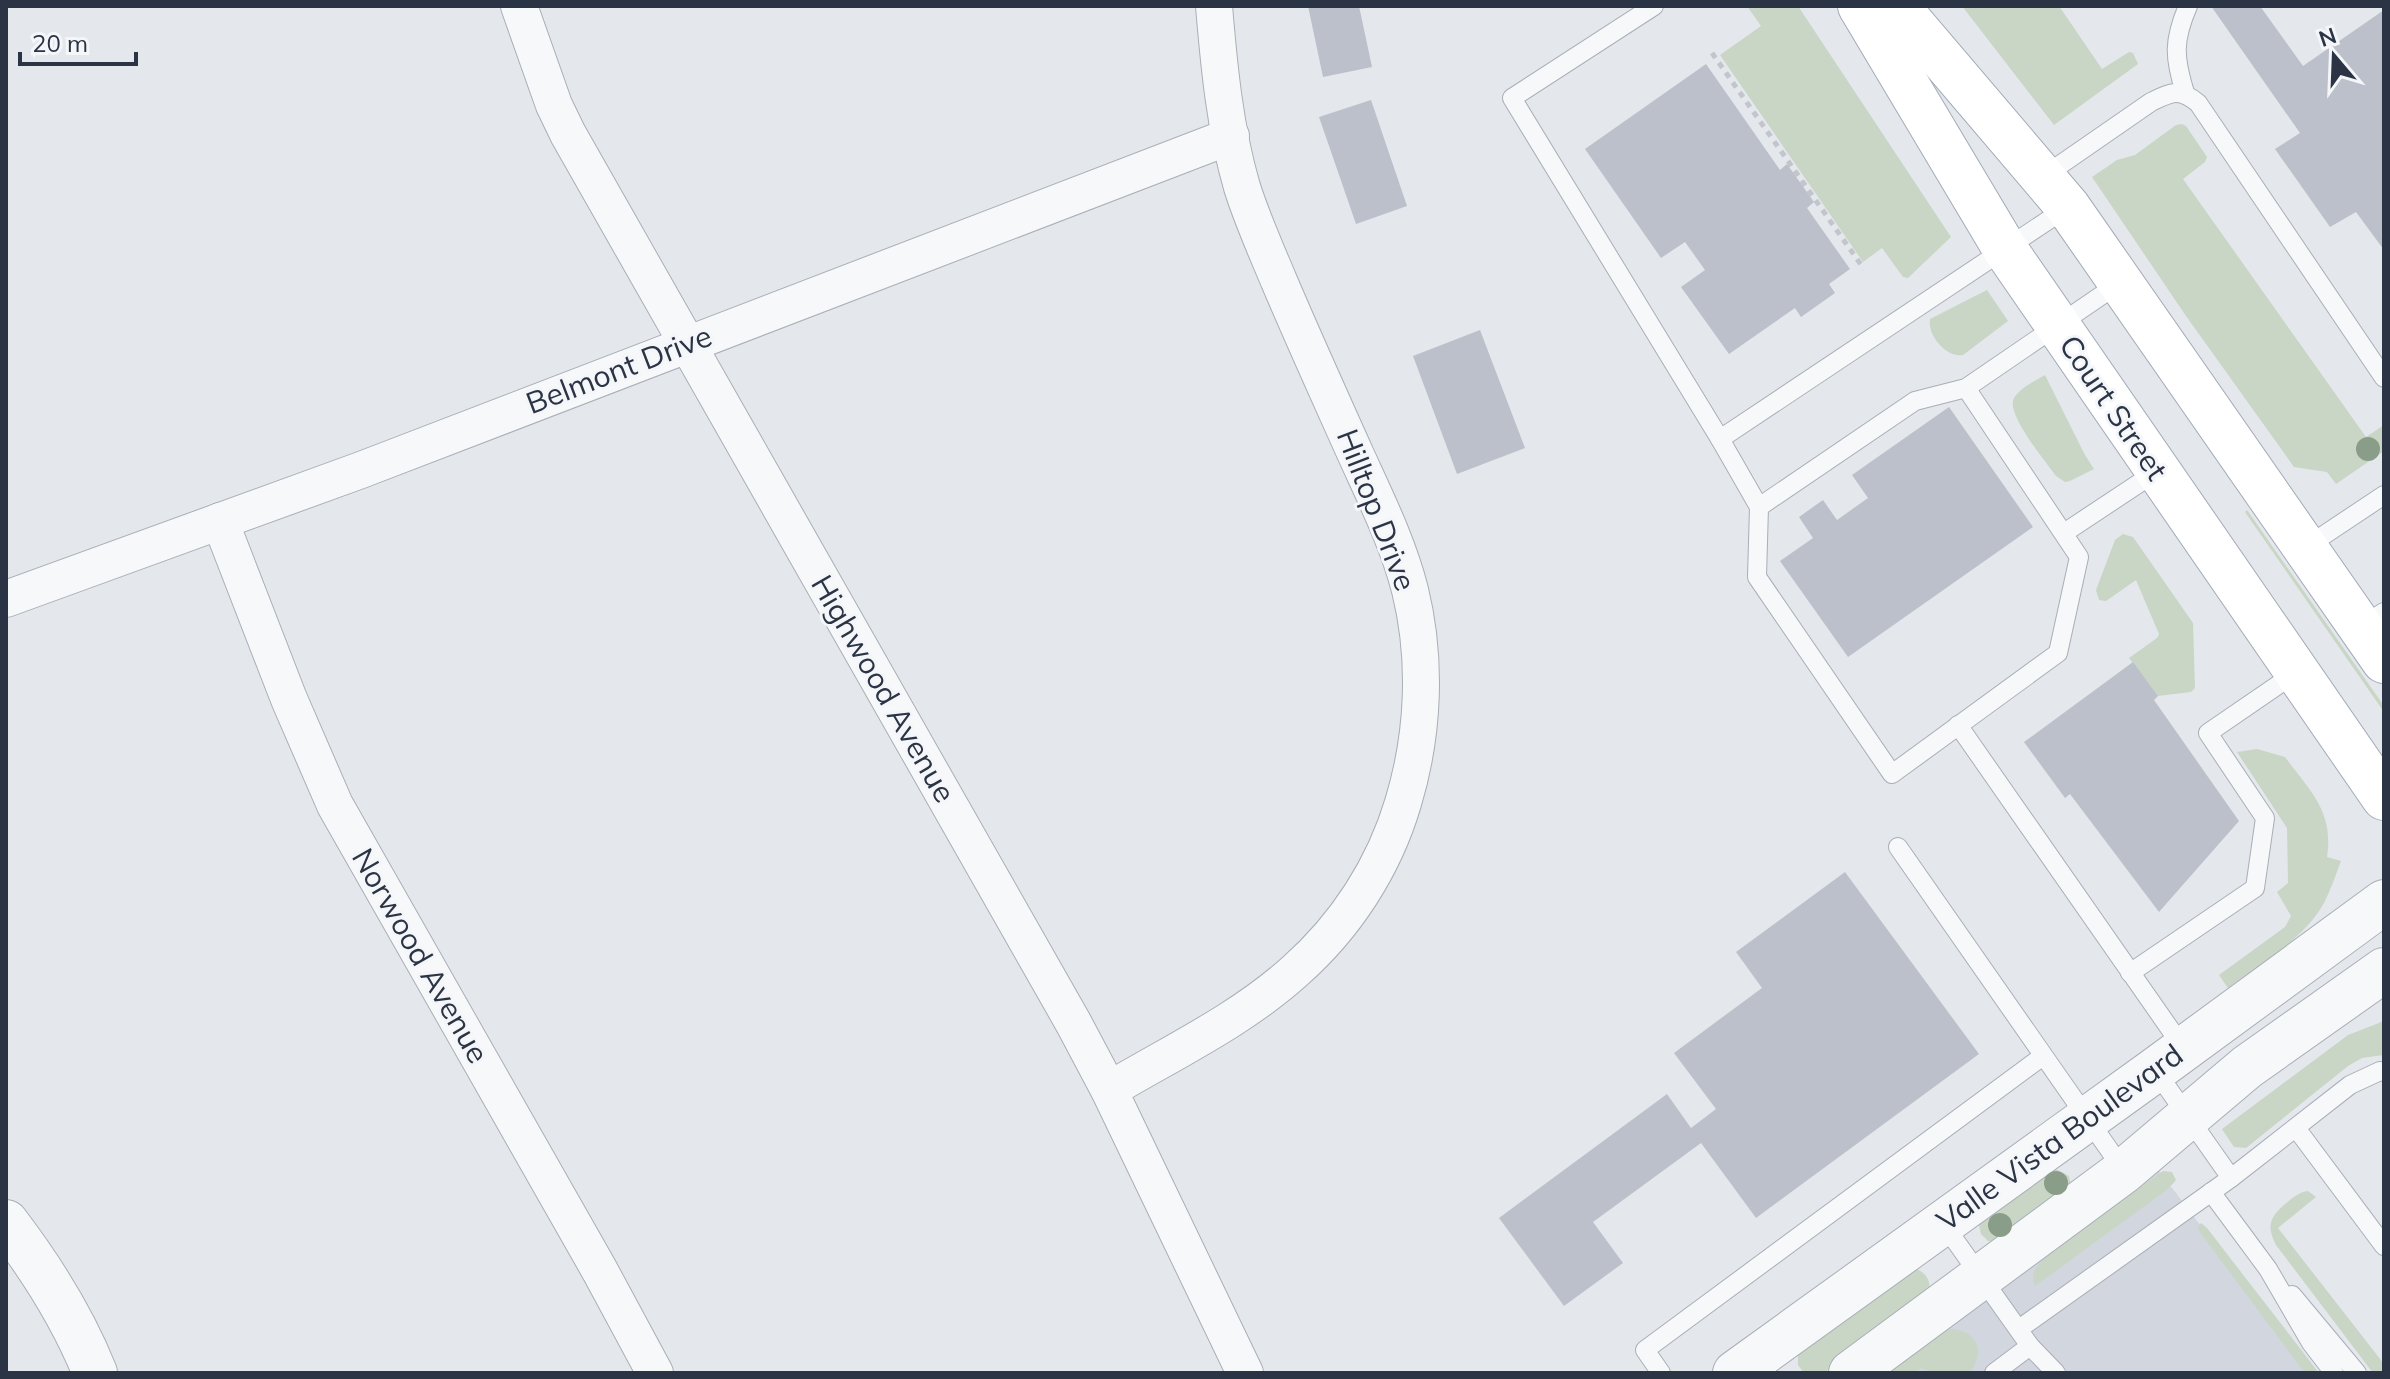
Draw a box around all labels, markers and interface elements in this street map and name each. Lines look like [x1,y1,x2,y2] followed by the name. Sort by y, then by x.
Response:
[20,16,136,66] scale bar
[2294,16,2374,96] north arrow
[2315,21,2340,53] text: N
[32,28,88,58] text: 20 m
[520,316,717,422] street label: Belmont Drive
[2051,328,2176,487] street label: Court Street
[1329,423,1425,596] street label: Hilltop Drive
[803,568,964,809] street label: Highwood Avenue
[344,841,498,1070] street label: Norwood Avenue
[1929,1035,2190,1239] street label: Valle Vista Boulevard

